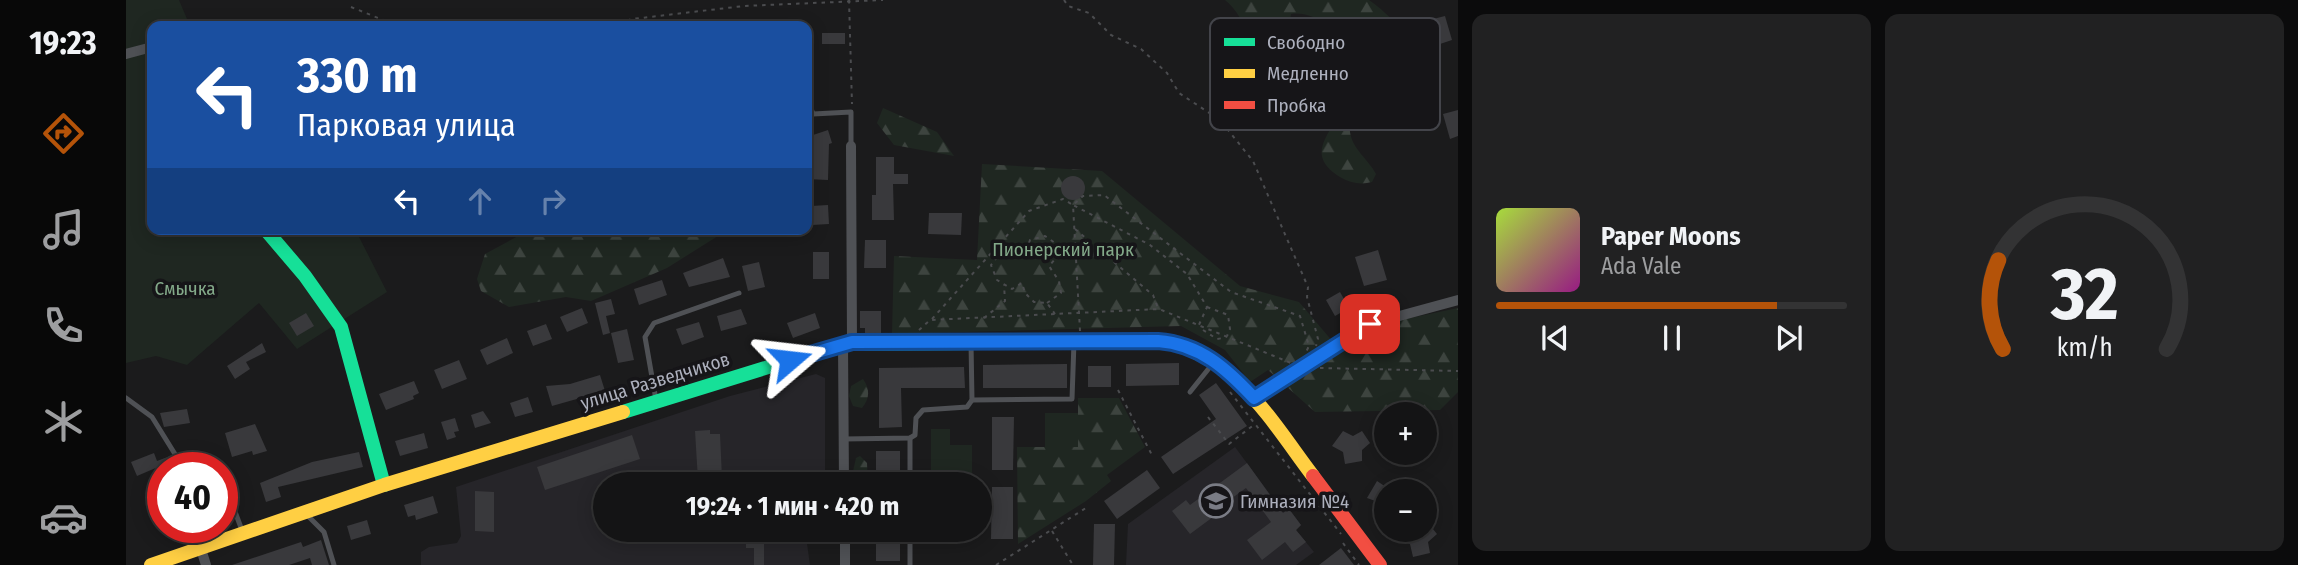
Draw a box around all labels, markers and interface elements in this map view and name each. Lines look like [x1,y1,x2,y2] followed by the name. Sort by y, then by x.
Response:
[1210,18,1440,130] legend
[29,24,97,62] text: 19:23
[1267,31,1345,54] text: Свободно
[297,46,418,105] text: 330 m
[182,49,273,140] icon: left
[1267,62,1349,85] text: Медленно
[1267,94,1326,117] text: Пробка
[297,106,516,144] text: Парковая улица
[39,109,88,158] icon: directions
[388,182,426,220] icon: left
[461,182,499,220] icon: ahead
[534,182,572,220] icon: right
[39,205,88,254] icon: music
[1601,221,1741,252] text: Paper Moons
[992,238,1134,261] park label: Пионерский парк
[2050,251,2118,338] text: 32
[1601,252,1681,280] text: Ada Vale
[154,277,216,300] park label: Смычка
[1340,294,1400,354] pin
[39,301,88,350] icon: phone
[1351,305,1389,343] icon: arrive
[1536,319,1574,357] icon: previous
[1653,319,1691,357] icon: pause
[1770,319,1808,357] icon: next
[753,323,827,397] position arrow
[2057,332,2112,362] text: km/h
[578,347,732,415] street label: улица Разведчиков
[39,397,88,446] icon: climate
[1374,402,1437,542] map controls
[1374,402,1437,465] button: +
[147,452,238,543] speed limit sign: 40
[1374,479,1437,542] button: −
[1197,482,1235,520] school or university icon: Гимназия №4
[1240,490,1349,513] place label: Гимназия №4
[686,491,899,522] text: 19:24 · 1 мин · 420 m
[39,493,88,542] icon: car

